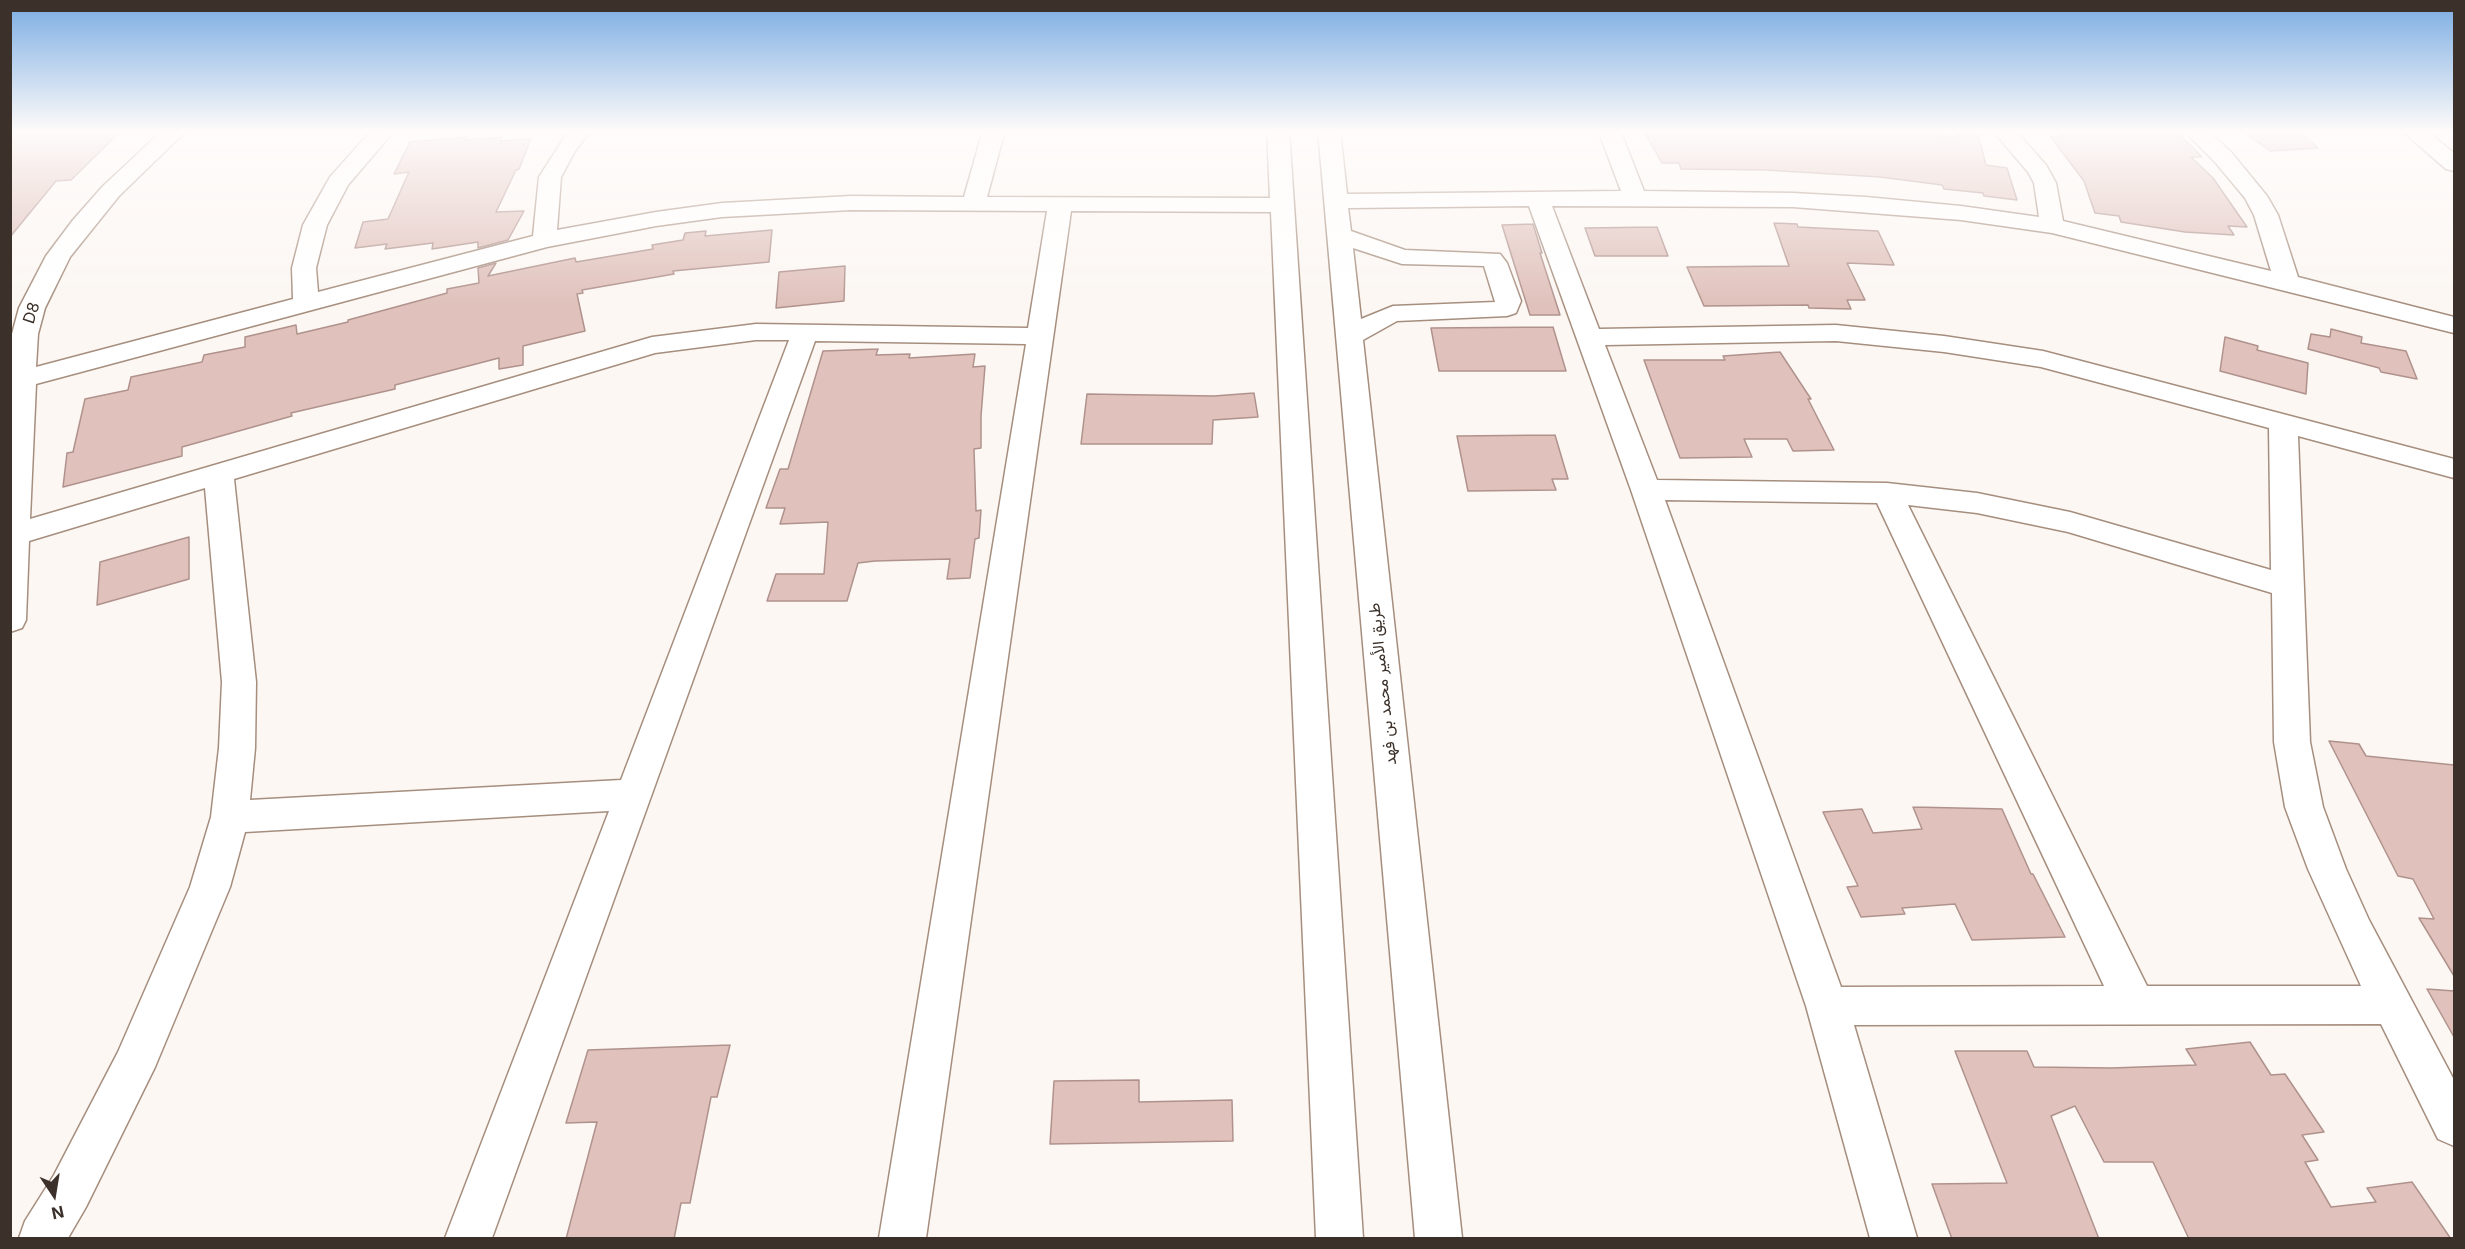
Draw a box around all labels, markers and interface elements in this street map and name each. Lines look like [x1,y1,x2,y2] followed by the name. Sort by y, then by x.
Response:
[20,300,44,326] street label: D8
[1365,602,1401,766] street label: طريق الأمير محمد بن فهد
[24,1165,84,1225] north arrow
[50,1202,66,1224] text: N

